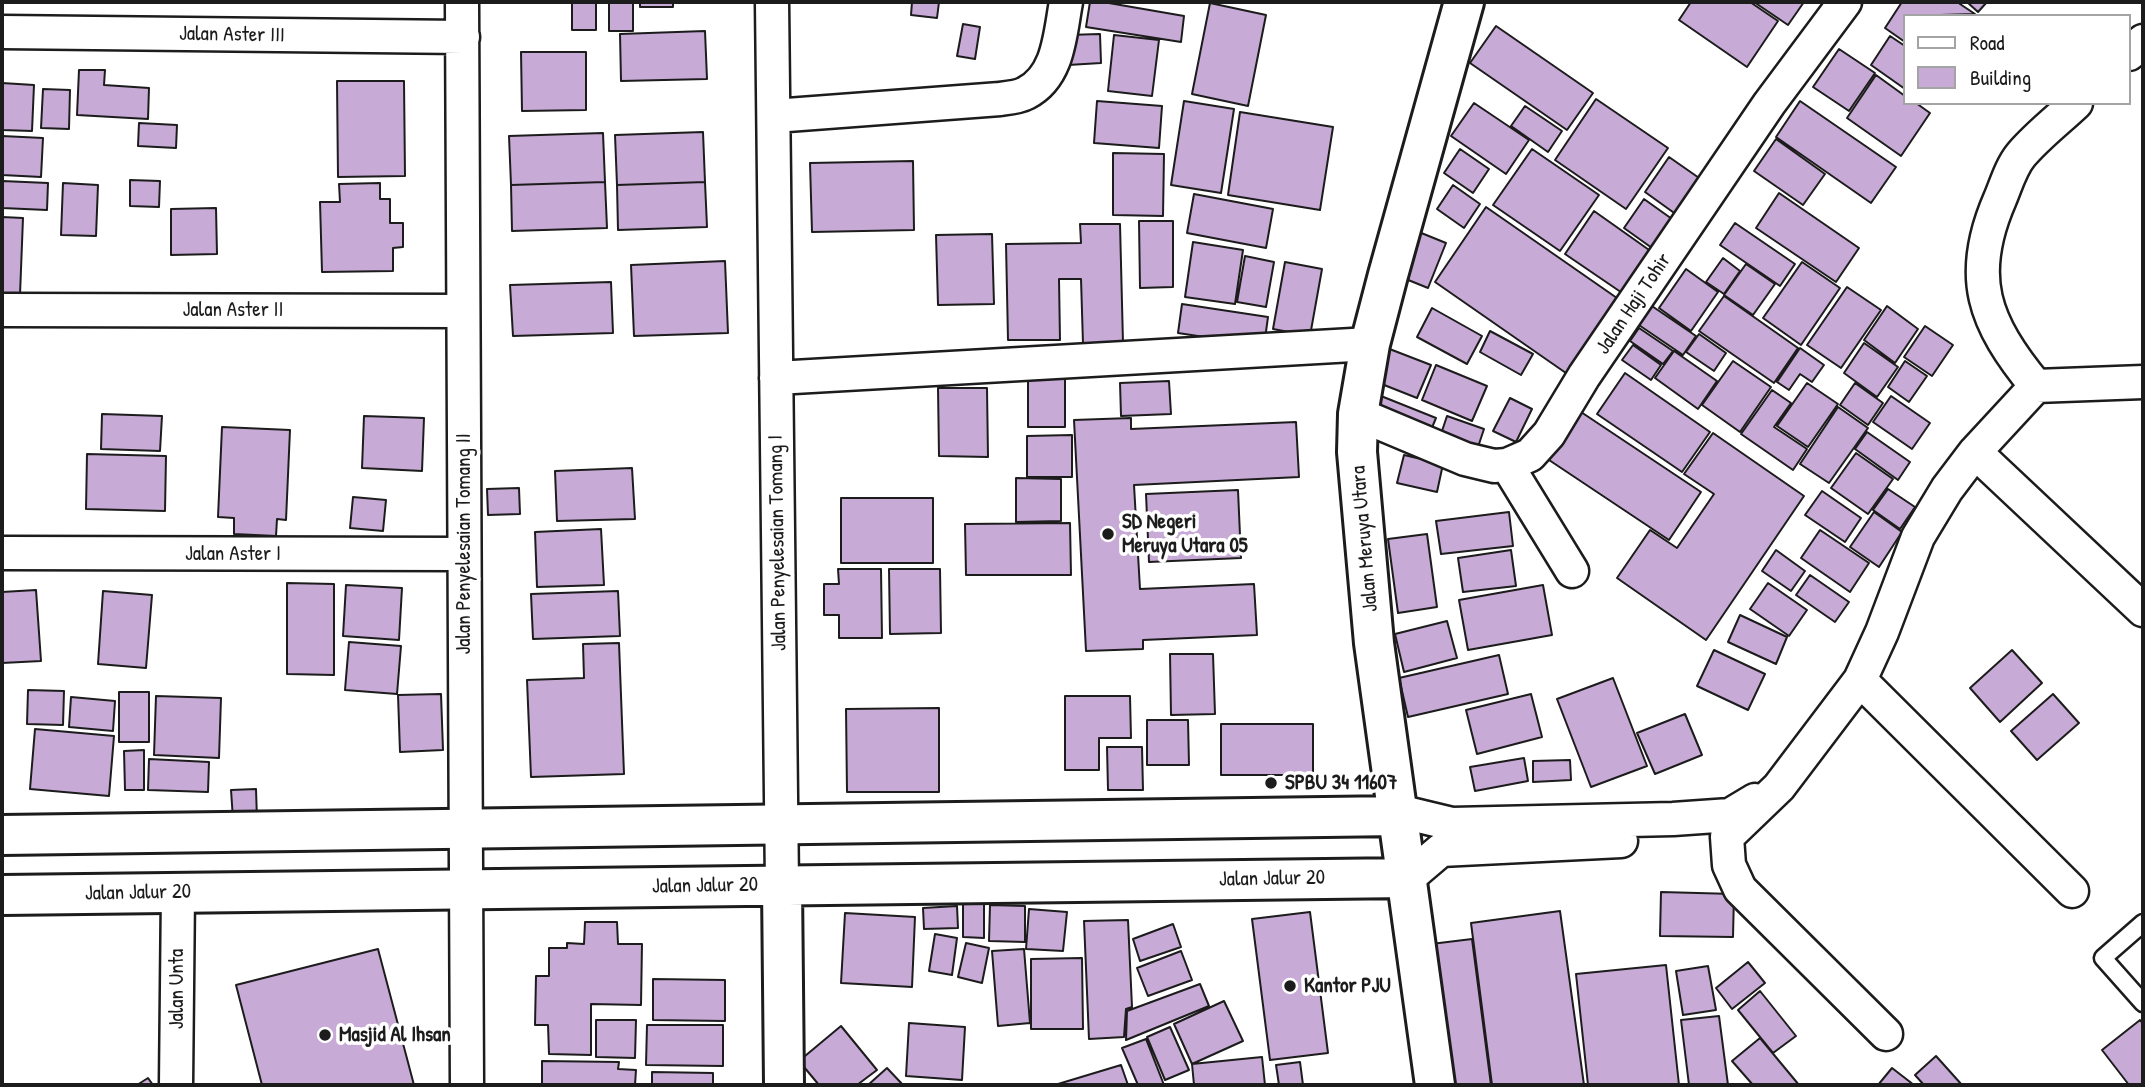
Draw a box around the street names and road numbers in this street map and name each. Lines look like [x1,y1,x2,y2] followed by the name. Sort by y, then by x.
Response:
[179,21,285,49] street label: Jalan Aster III
[1591,249,1677,359] street label: Jalan Haji Tohir
[183,297,283,323] street label: Jalan Aster II
[451,433,477,655] street label: Jalan Penyelesaian Tomang II
[764,435,792,651] street label: Jalan Penyelesaian Tomang I
[1346,465,1384,613] street label: Jalan Meruya Utara
[185,541,281,567] street label: Jalan Aster I
[1219,865,1325,893] street label: Jalan Jalur 20
[652,872,758,900] street label: Jalan Jalur 20
[85,879,191,907] street label: Jalan Jalur 20
[164,949,190,1029] street label: Jalan Unta

